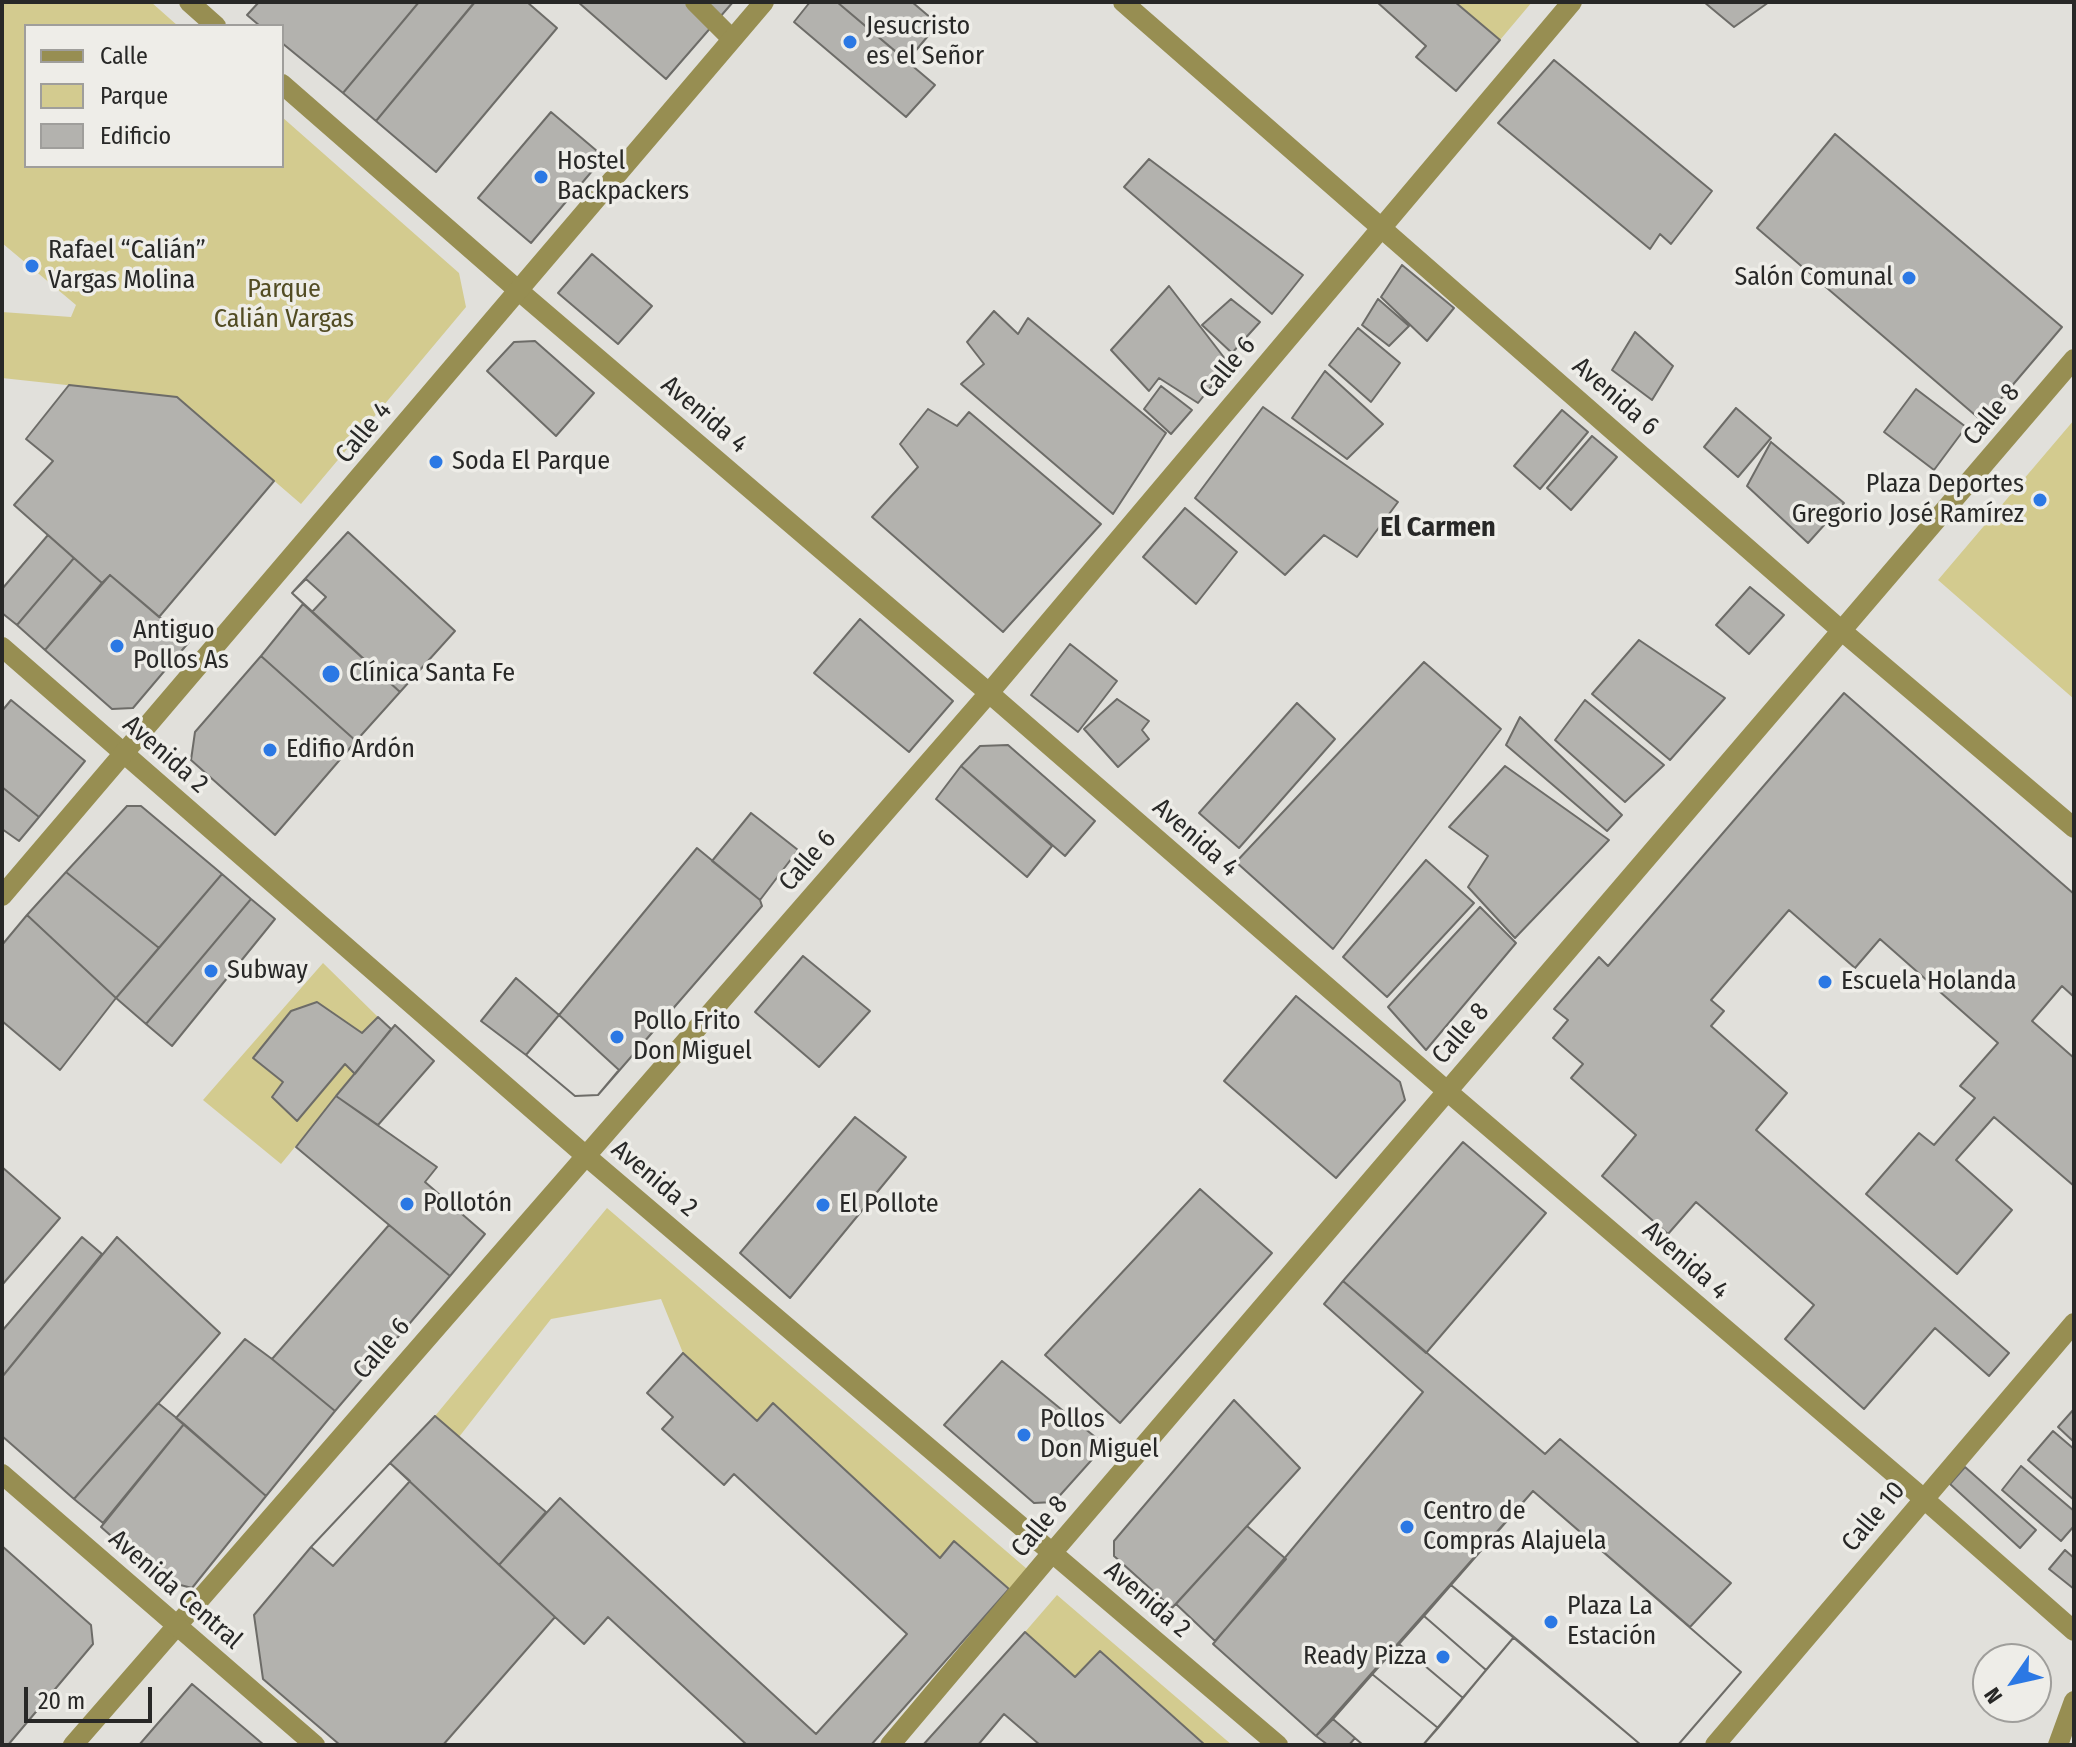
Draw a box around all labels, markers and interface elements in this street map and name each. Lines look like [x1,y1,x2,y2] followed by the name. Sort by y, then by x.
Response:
[866,11,984,72] place label: Jesucristo es el Señor
[24,24,284,168] legend
[841,33,859,51] marker: Jesucristo es el Señor
[100,42,148,70] text: Calle
[100,82,168,110] text: Parque
[100,122,171,150] text: Edificio
[557,146,689,208] place label: Hostel Backpackers
[532,168,550,186] marker: Hostel Backpackers
[48,235,206,296] place label: Rafael “Calián” Vargas Molina
[23,257,41,275] marker: Rafael “Calián” Vargas Molina
[1734,262,1893,294] place label: Salón Comunal
[1900,269,1918,287] marker: Salón Comunal
[214,274,354,336] park label: Parque Calián Vargas
[1193,331,1263,405] street label: Calle 6
[1566,351,1664,443] street label: Avenida 6
[654,370,754,460] street label: Avenida 4
[1957,378,2027,452] street label: Calle 8
[329,396,399,470] street label: Calle 4
[452,446,610,478] place label: Soda El Parque
[427,453,445,471] marker: Soda El Parque
[1792,469,2024,530] place label: Plaza Deportes Gregorio José Ramírez
[2031,491,2049,509] marker: Plaza Deportes Gregorio José Ramírez
[1380,511,1496,545] district label: El Carmen
[133,615,229,676] place label: Antiguo Pollos As
[108,637,126,655] marker: Antiguo Pollos As
[349,658,515,690] place label: Clínica Santa Fe
[320,663,342,685] marker: Clínica Santa Fe
[116,710,214,800] street label: Avenida 2
[286,734,415,766] place label: Edifio Ardón
[261,741,279,759] marker: Edifio Ardón
[1146,792,1244,884] street label: Avenida 4
[773,824,843,898] street label: Calle 6
[227,955,308,987] place label: Subway
[202,962,220,980] marker: Subway
[1841,966,2016,998] place label: Escuela Holanda
[1816,973,1834,991] marker: Escuela Holanda
[1426,997,1496,1071] street label: Calle 8
[633,1006,752,1068] place label: Pollo Frito Don Miguel
[608,1028,626,1046] marker: Pollo Frito Don Miguel
[605,1134,703,1224] street label: Avenida 2
[423,1188,512,1220] place label: Pollotón
[839,1189,939,1221] place label: El Pollote
[398,1195,416,1213] marker: Pollotón
[814,1196,832,1214] marker: El Pollote
[1636,1215,1734,1307] street label: Avenida 4
[347,1312,417,1386] street label: Calle 6
[1040,1404,1159,1466] place label: Pollos Don Miguel
[1015,1426,1033,1444] marker: Pollos Don Miguel
[1836,1476,1912,1558] street label: Calle 10
[1005,1490,1075,1564] street label: Calle 8
[1423,1496,1607,1558] place label: Centro de Compras Alajuela
[1398,1518,1416,1536] marker: Centro de Compras Alajuela
[102,1524,248,1656] street label: Avenida Central
[1098,1555,1196,1645] street label: Avenida 2
[1567,1591,1656,1652] place label: Plaza La Estación
[1542,1613,1560,1631] marker: Plaza La Estación
[1303,1641,1427,1673] place label: Ready Pizza
[1972,1643,2052,1723] north arrow
[1434,1648,1452,1666] marker: Ready Pizza
[28,1671,156,1721] scale bar
[1978,1683,2008,1709] text: N
[38,1687,85,1715] text: 20 m

